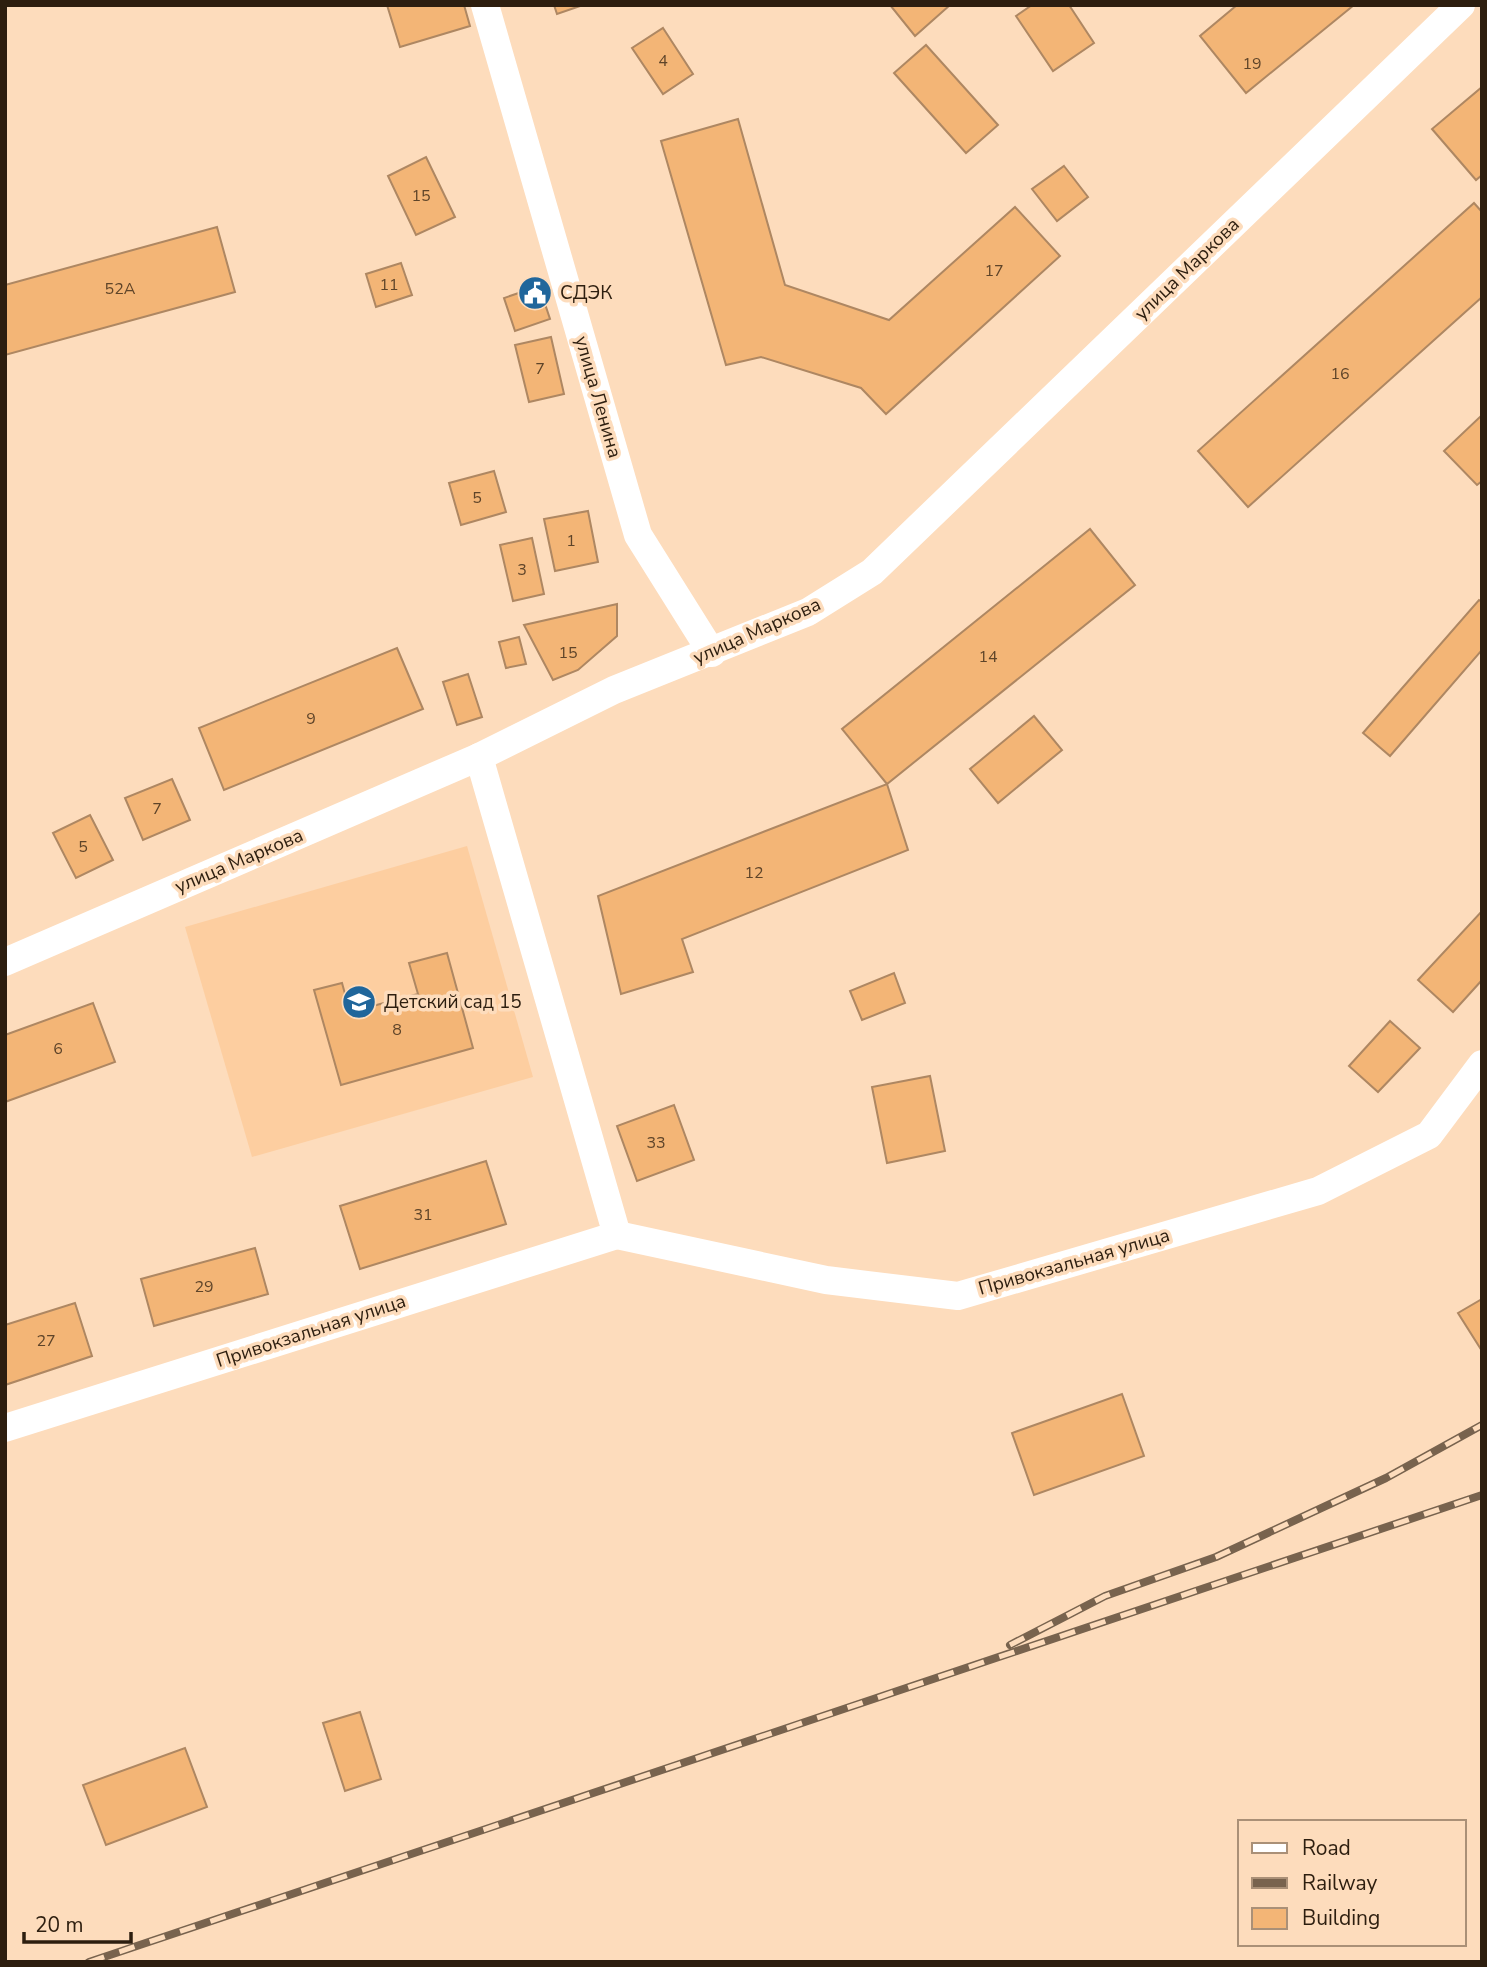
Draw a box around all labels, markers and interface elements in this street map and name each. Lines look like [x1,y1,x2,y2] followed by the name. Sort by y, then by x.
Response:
[658,50,668,72] house number: 4
[1242,53,1262,75] house number: 19
[411,185,431,207] house number: 15
[1129,212,1245,326] street label: улица Маркова
[984,260,1004,282] house number: 17
[379,274,399,296] house number: 11
[516,274,554,312] public building icon: СДЭК
[105,278,136,300] house number: 52А
[560,280,613,306] place label: СДЭК
[568,333,628,461] street label: улица Ленина
[535,358,545,380] house number: 7
[1330,363,1350,385] house number: 16
[472,487,482,509] house number: 5
[566,530,576,552] house number: 1
[517,559,527,581] house number: 3
[689,591,825,671] street label: улица Маркова
[558,642,578,664] house number: 15
[978,646,998,668] house number: 14
[306,708,316,730] house number: 9
[152,798,162,820] house number: 7
[171,822,307,900] street label: улица Маркова
[78,836,88,858] house number: 5
[744,862,764,884] house number: 12
[340,983,378,1021] school or university icon: Детский сад 15
[384,989,522,1015] place label: Детский сад 15
[392,1019,402,1041] house number: 8
[53,1038,63,1060] house number: 6
[646,1132,666,1154] house number: 33
[413,1204,433,1226] house number: 31
[975,1222,1173,1302] street label: Привокзальная улица
[194,1276,214,1298] house number: 29
[213,1288,409,1374] street label: Привокзальная улица
[36,1330,56,1352] house number: 27
[1238,1820,1466,1946] legend
[1302,1834,1351,1862] text: Road
[1302,1869,1377,1897] text: Railway
[24,1900,131,1944] scale bar
[1302,1904,1380,1932] text: Building
[35,1911,84,1939] text: 20 m

